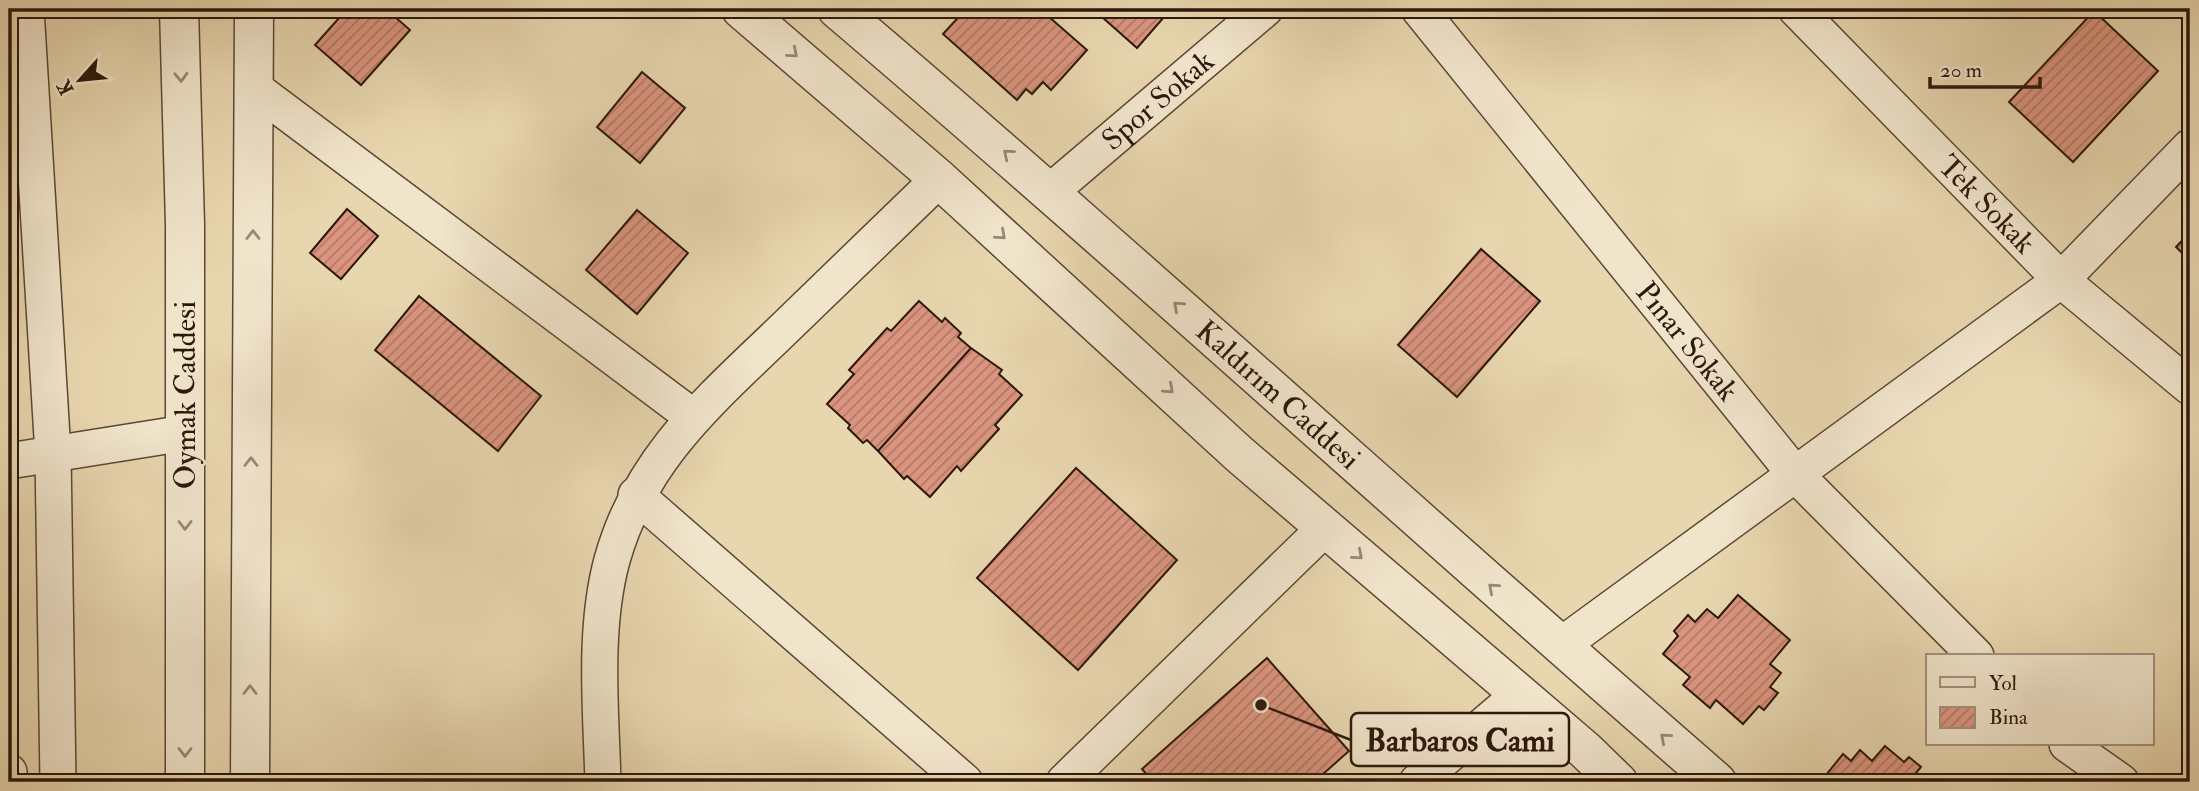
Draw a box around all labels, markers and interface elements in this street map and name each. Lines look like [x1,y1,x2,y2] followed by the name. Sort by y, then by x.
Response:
[1094,43,1222,159] street label: Spor Sokak
[785,45,798,57] one-way arrow
[46,46,116,116] north arrow
[1930,46,2040,90] scale bar
[1940,57,1982,84] text: 20 m
[173,72,189,83] one-way arrow
[52,75,79,99] text: K
[1930,147,2043,262] street label: Tek Sokak
[1003,150,1016,162] one-way arrow
[993,227,1006,240] one-way arrow
[245,229,261,239] one-way arrow
[1628,274,1746,409] street label: Pınar Sokak
[167,301,204,489] street label: Oymak Caddesi
[1173,301,1186,314] one-way arrow
[1188,313,1367,478] street label: Kaldırım Caddesi
[1161,381,1174,393] one-way arrow
[244,456,259,467] one-way arrow
[177,520,193,531] one-way arrow
[1350,547,1363,559] one-way arrow
[1489,584,1502,596] one-way arrow
[1926,654,2154,746] legend
[1989,670,2017,697] text: Yol
[242,684,258,694] one-way arrow
[1989,704,2028,731] text: Bina
[1351,713,1569,766] callout: Barbaros Cami
[1365,721,1555,761] text: Barbaros Cami
[1660,733,1673,746] one-way arrow
[177,748,193,758] one-way arrow

